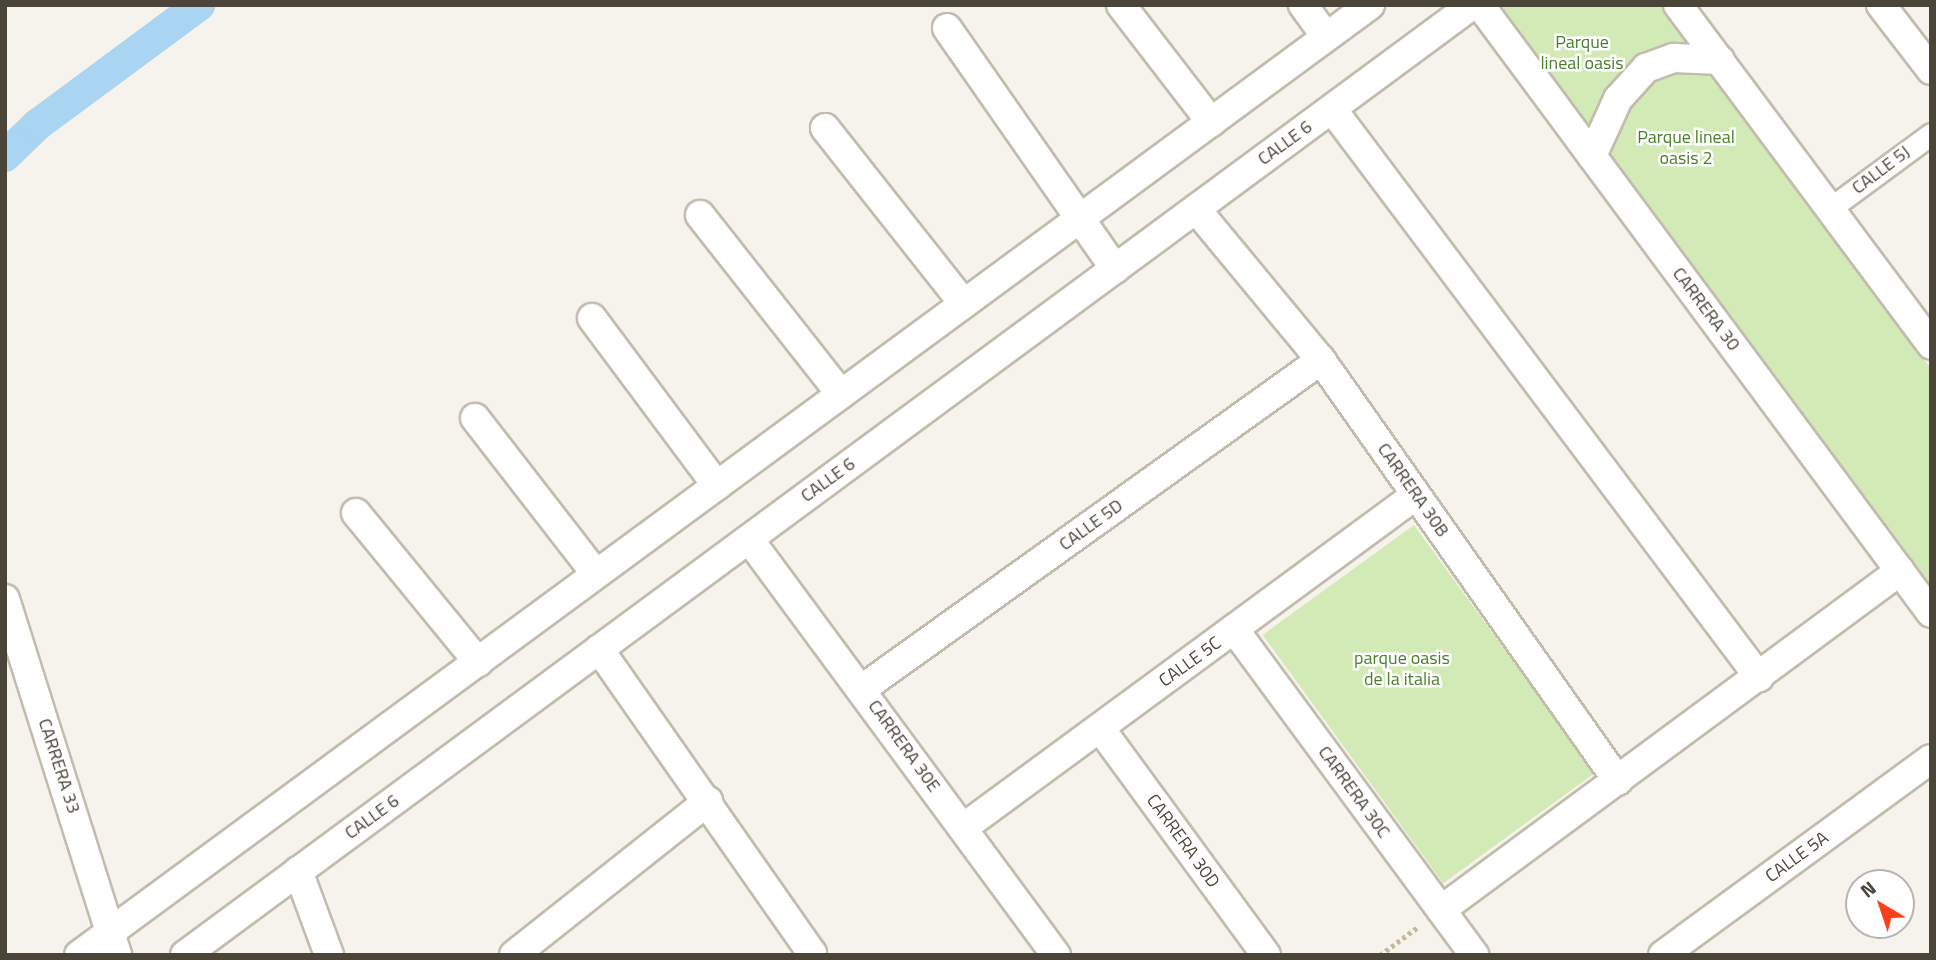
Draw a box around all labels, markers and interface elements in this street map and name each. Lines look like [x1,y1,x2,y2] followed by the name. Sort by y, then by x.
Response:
[1540,32,1624,74] park label: Parque lineal oasis
[1254,116,1316,170] street label: CALLE 6
[1637,127,1735,170] park label: Parque lineal oasis 2
[1848,141,1914,199] street label: CALLE 5J
[1668,263,1744,355] street label: CARRERA 30
[1373,439,1453,541] street label: CARRERA 30B
[797,453,859,507] street label: CALLE 6
[1055,495,1127,555] street label: CALLE 5D
[1155,632,1225,692] street label: CALLE 5C
[1354,648,1450,690] park label: parque oasis de la italia
[863,696,945,796] street label: CARRERA 30E
[34,716,84,816] street label: CARRERA 33
[1313,742,1395,842] street label: CARRERA 30C
[341,790,403,844] street label: CALLE 6
[1142,790,1224,892] street label: CARRERA 30D
[1761,827,1833,887] street label: CALLE 5A
[1845,869,1915,939] north arrow
[1853,873,1882,904] text: N

